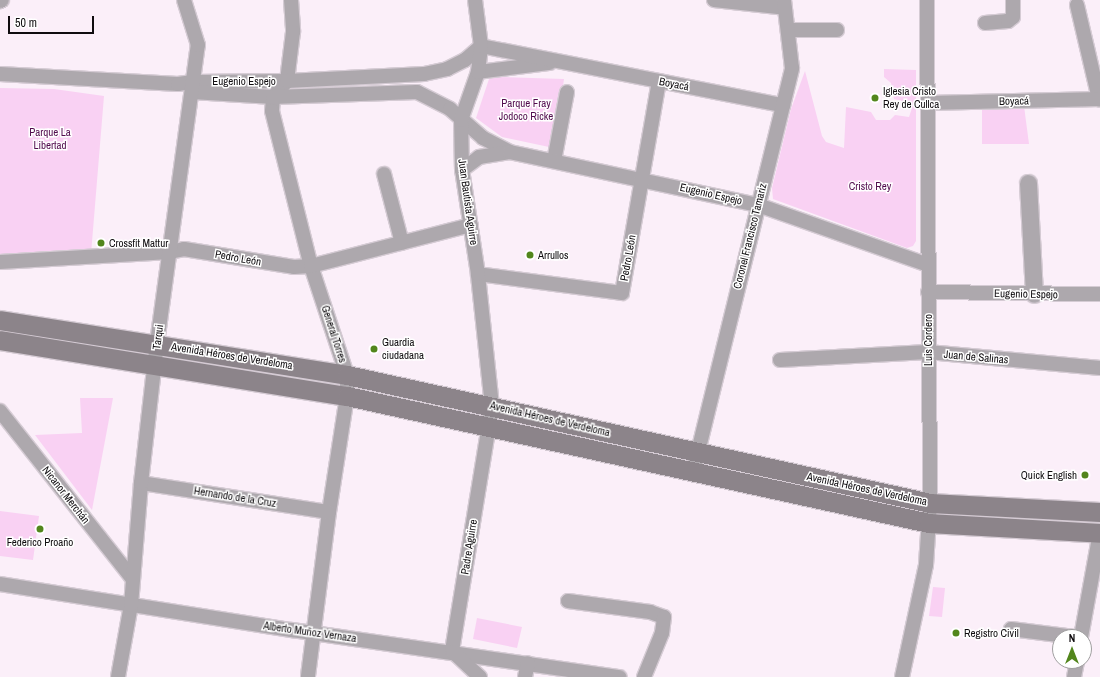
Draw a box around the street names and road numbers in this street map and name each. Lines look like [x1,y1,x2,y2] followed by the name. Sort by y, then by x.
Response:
[212,74,276,88] street label: Eugenio Espejo
[658,75,690,93] street label: Boyacá
[999,94,1029,108] street label: Boyacá
[455,158,481,246] street label: Juan Bautista Aguirre
[678,180,744,208] street label: Eugenio Espejo
[730,182,770,290] street label: Coronel Francisco Tamariz
[617,234,639,282] street label: Pedro León
[214,247,262,269] street label: Pedro León
[994,287,1058,301] street label: Eugenio Espejo
[319,304,349,364] street label: General Torres
[921,314,935,366] street label: Luis Cordero
[150,324,166,350] street label: Tarqui
[170,340,294,372] street label: Avenida Héroes de Verdeloma
[943,348,1009,366] street label: Juan de Salinas
[489,399,611,439] street label: Avenida Héroes de Verdeloma
[40,464,92,526] street label: Nicanor Merchán
[806,470,928,508] street label: Avenida Héroes de Verdeloma
[193,484,277,510] street label: Hernando de la Cruz
[458,518,480,576] street label: Padre Aguirre
[263,619,357,645] street label: Alberto Muñoz Vernaza

